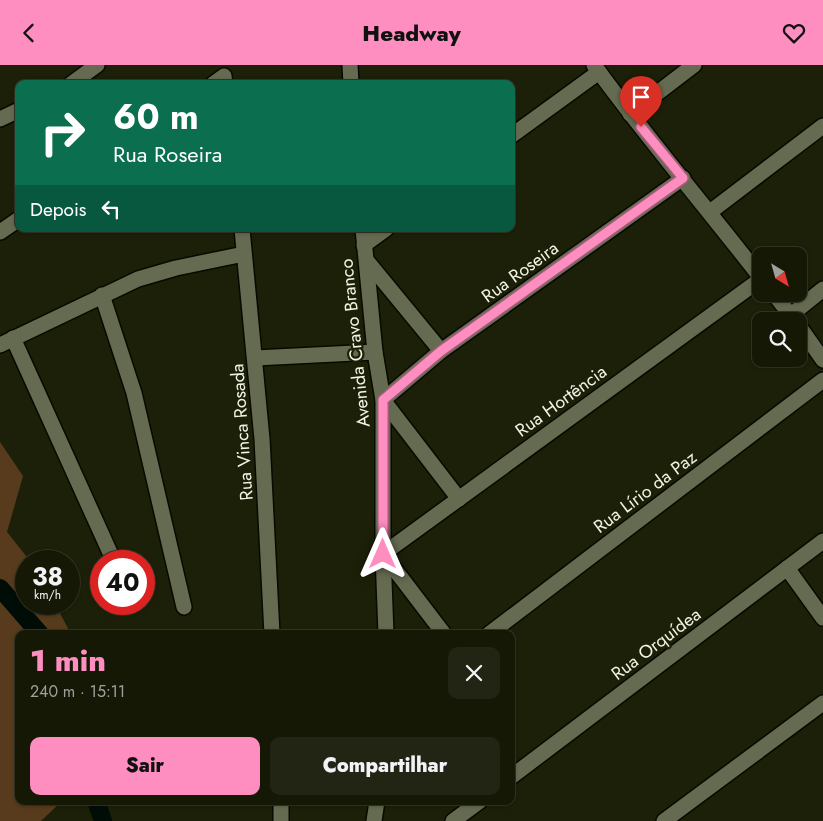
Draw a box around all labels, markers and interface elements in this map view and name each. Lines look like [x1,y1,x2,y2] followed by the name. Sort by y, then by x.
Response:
[362,17,461,49] text: Headway
[15,19,43,47] icon: back
[780,19,808,47] icon: heart
[620,76,662,127] pin
[627,83,655,111] icon: arrive
[113,92,199,142] text: 60 m
[30,100,95,165] icon: right
[113,138,222,170] text: Rua Roseira
[97,195,125,223] icon: left
[30,196,87,223] text: Depois
[476,235,564,309] street label: Rua Roseira
[752,247,808,303] north arrow
[752,247,807,367] map controls
[333,257,377,428] street label: Avenida Cravo Branco
[752,312,807,367] button: search
[510,359,612,443] street label: Rua Hortência
[224,363,260,501] street label: Rua Vinca Rosada
[588,444,703,539] street label: Rua Lírio da Paz
[356,527,408,579] position arrow
[90,550,155,615] speed limit sign: 40
[32,558,63,594] text: 38
[34,586,61,604] text: km/h
[606,602,706,686] street label: Rua Orquídea
[30,639,106,682] text: 1 min
[448,647,500,699] button: close
[30,680,125,703] text: 240 m · 15:11
[30,737,260,795] button: Sair
[270,737,500,795] button: Compartilhar

